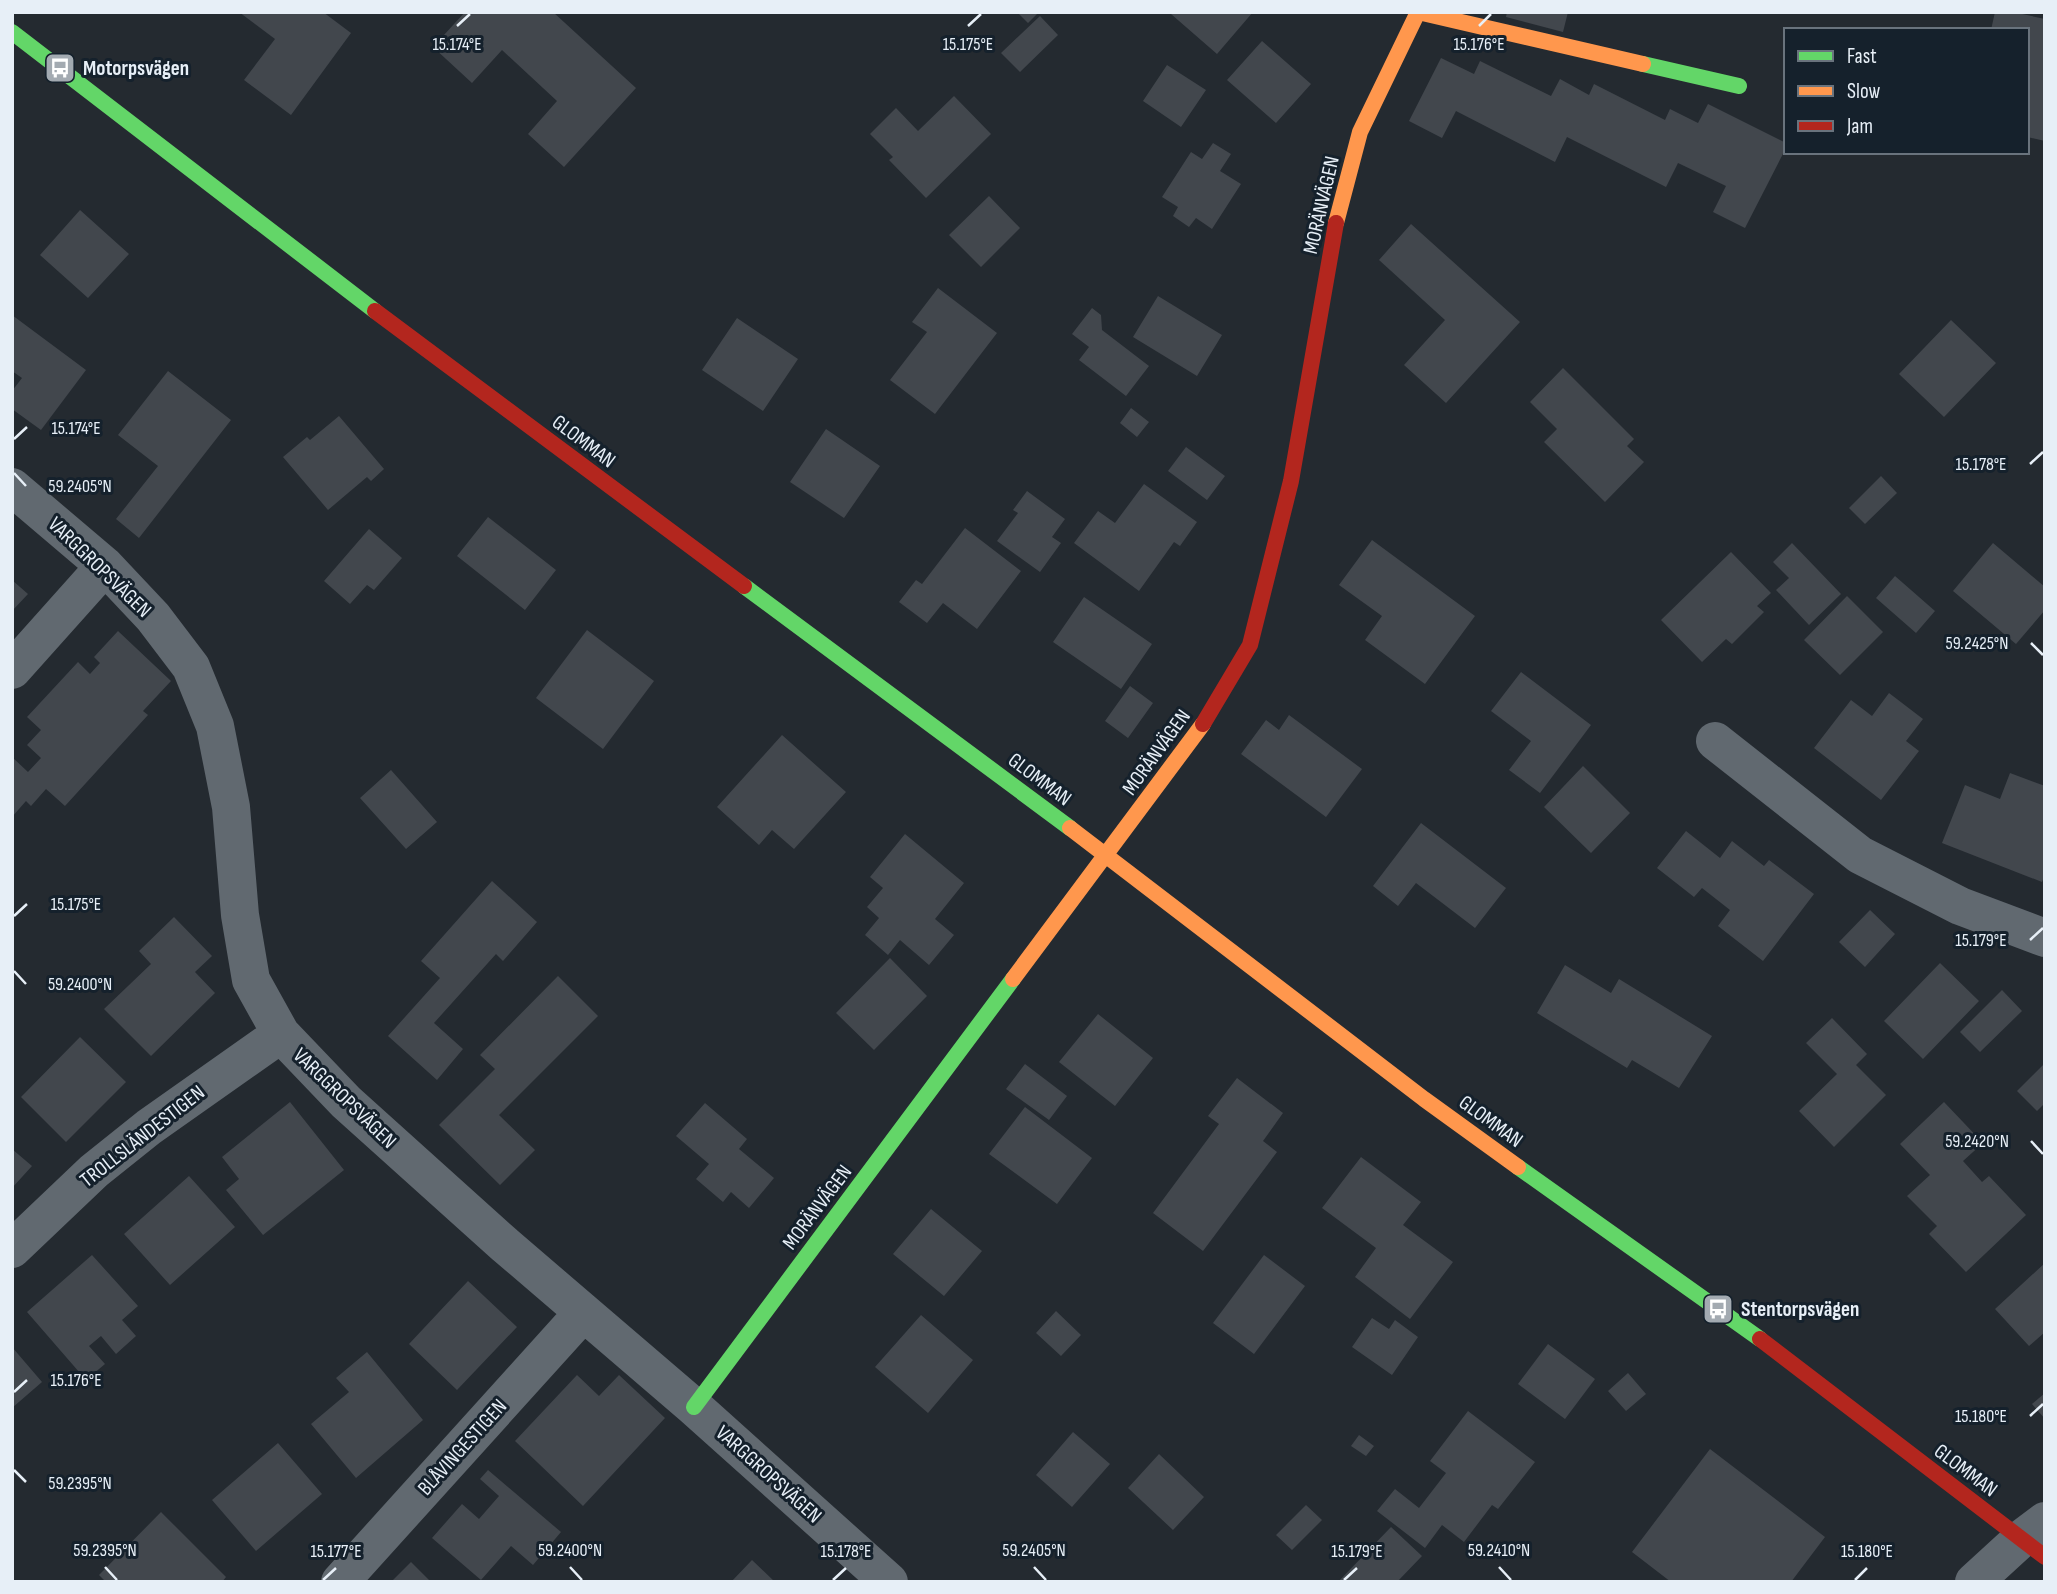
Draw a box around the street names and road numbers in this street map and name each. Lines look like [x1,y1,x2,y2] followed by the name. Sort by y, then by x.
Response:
[1298,154,1345,256] street label: MORÄNVÄGEN
[547,409,620,473] street label: GLOMMAN
[43,512,156,623] street label: VARGGROPSVÄGEN
[1117,705,1196,800] street label: MORÄNVÄGEN
[1003,747,1076,811] street label: GLOMMAN
[288,1043,401,1154] street label: VARGGROPSVÄGEN
[75,1080,210,1193] street label: TROLLSLÄNDESTIGEN
[1454,1090,1528,1153] street label: GLOMMAN
[777,1160,857,1255] street label: MORÄNVÄGEN
[413,1394,512,1501] street label: BLÅVINGESTIGEN
[711,1420,827,1528] street label: VARGGROPSVÄGEN
[1929,1438,2002,1502] street label: GLOMMAN

